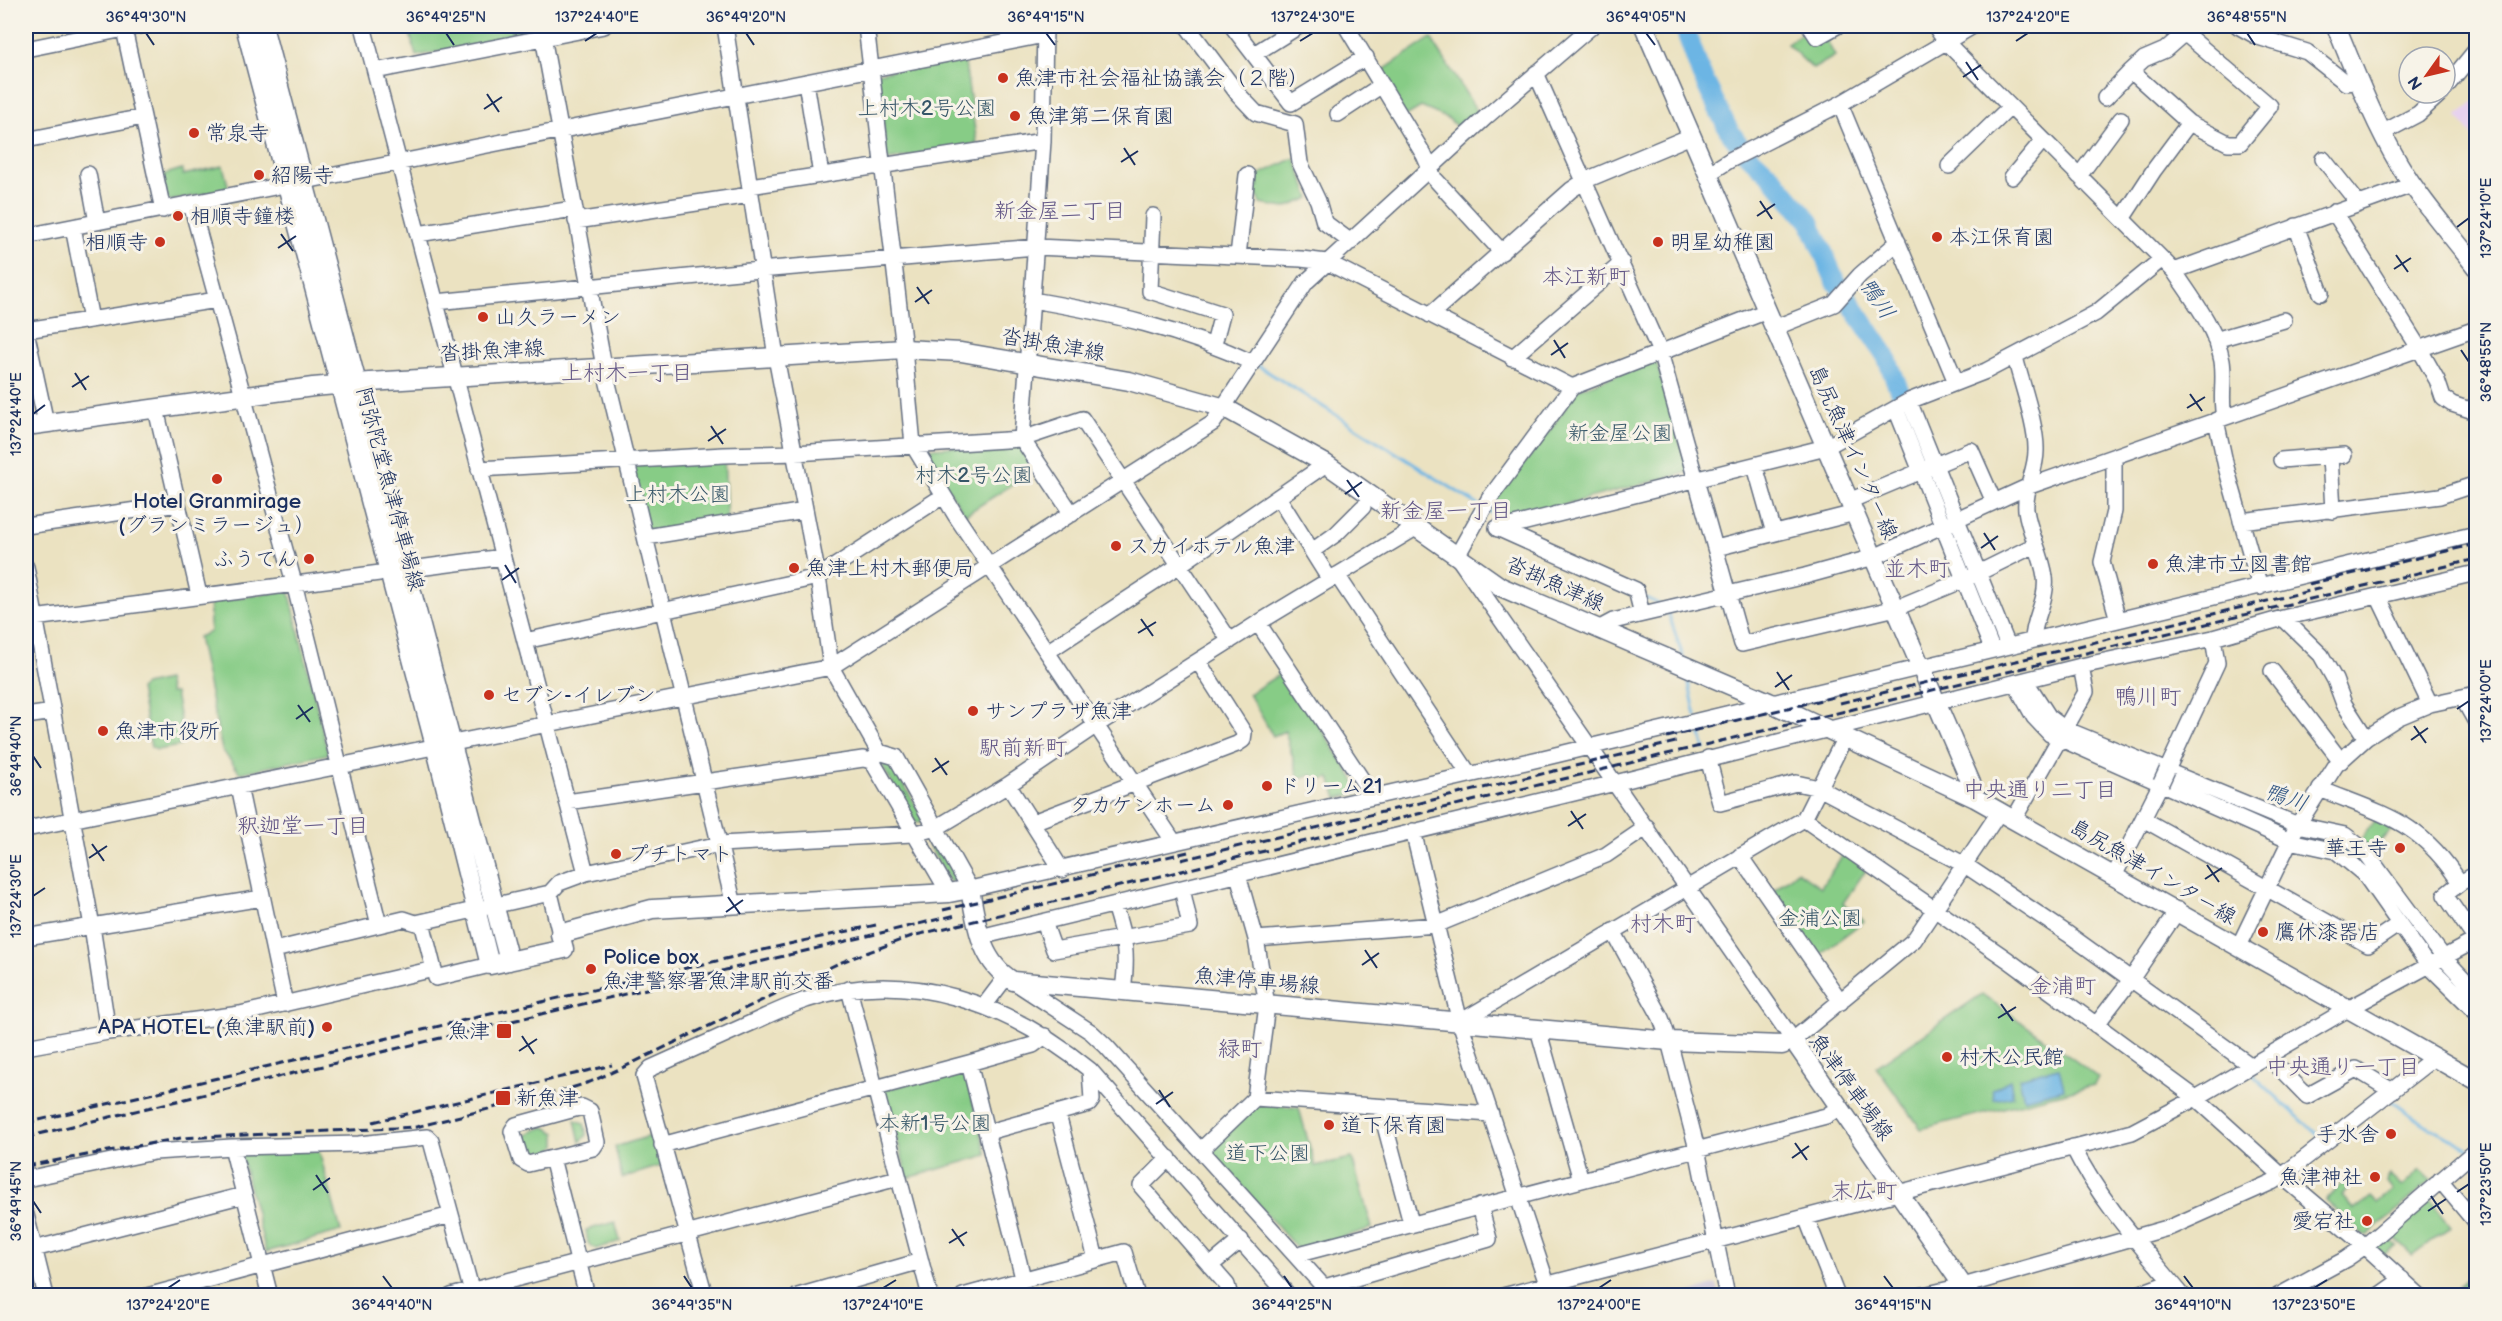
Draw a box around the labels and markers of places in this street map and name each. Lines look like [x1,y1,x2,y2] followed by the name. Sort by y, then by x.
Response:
[1015,66,1309,91] place label: 魚津市社会福祉協議会（２階）
[996,71,1010,85] marker: 魚津市社会福祉協議会（２階）
[1027,104,1174,129] place label: 魚津第二保育園
[1008,109,1022,123] marker: 魚津第二保育園
[206,121,269,146] place label: 常泉寺
[187,126,201,140] marker: 常泉寺
[271,163,334,188] place label: 紹陽寺
[252,168,266,182] marker: 紹陽寺
[190,204,295,229] place label: 相順寺鐘楼
[171,209,185,223] marker: 相順寺鐘楼
[1949,225,2054,250] place label: 本江保育園
[85,230,148,255] place label: 相順寺
[1670,230,1775,255] place label: 明星幼稚園
[1930,230,1944,244] marker: 本江保育園
[153,235,167,249] marker: 相順寺
[1651,235,1665,249] marker: 明星幼稚園
[495,305,621,330] place label: 山久ラーメン
[476,310,490,324] marker: 山久ラーメン
[210,472,224,486] marker: Hotel Granmirage (グランミラージュ）
[119,489,315,538] place label: Hotel Granmirage (グランミラージュ）
[1128,534,1295,559] place label: スカイホテル魚津
[1109,539,1123,553] marker: スカイホテル魚津
[213,547,297,572] place label: ふうてん
[302,552,316,566] marker: ふうてん
[2165,552,2312,577] place label: 魚津市立図書館
[806,556,974,581] place label: 魚津上村木郵便局
[2146,557,2160,571] marker: 魚津市立図書館
[787,561,801,575] marker: 魚津上村木郵便局
[501,683,656,708] place label: セブン-イレブン
[482,688,496,702] marker: セブン-イレブン
[985,699,1132,724] place label: サンプラザ魚津
[966,704,980,718] marker: サンプラザ魚津
[115,719,220,744] place label: 魚津市役所
[96,724,110,738] marker: 魚津市役所
[1279,774,1382,799] place label: ドリーム21
[1260,779,1274,793] marker: ドリーム21
[1070,793,1216,818] place label: タカケンホーム
[1221,798,1235,812] marker: タカケンホーム
[2325,836,2388,861] place label: 華王寺
[2393,841,2407,855] marker: 華王寺
[628,842,733,867] place label: プチトマト
[609,847,623,861] marker: プチトマト
[2275,920,2380,945] place label: 鷹休漆器店
[2256,925,2270,939] marker: 鷹休漆器店
[603,945,834,994] place label: Police box 魚津警察署魚津駅前交番
[584,962,598,976] marker: Police box 魚津警察署魚津駅前交番
[98,1015,315,1040] place label: APA HOTEL (魚津駅前)
[448,1019,490,1044] place label: 魚津
[320,1020,334,1034] marker: APA HOTEL (魚津駅前)
[495,1022,513,1040] marker: 魚津
[1959,1045,2064,1070] place label: 村木公民館
[1940,1050,1954,1064] marker: 村木公民館
[516,1086,579,1111] place label: 新魚津
[494,1089,512,1107] marker: 新魚津
[1341,1113,1446,1138] place label: 道下保育園
[1322,1118,1336,1132] marker: 道下保育園
[2316,1122,2379,1147] place label: 手水舎
[2384,1127,2398,1141] marker: 手水舎
[2279,1165,2363,1190] place label: 魚津神社
[2368,1170,2382,1184] marker: 魚津神社
[2292,1209,2355,1234] place label: 愛宕社
[2360,1214,2374,1228] marker: 愛宕社

